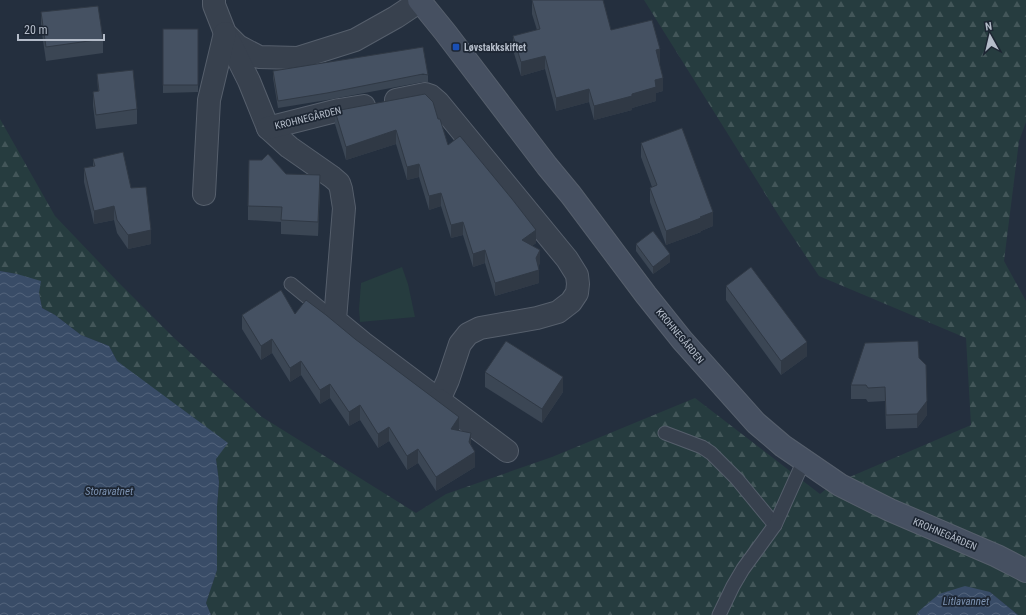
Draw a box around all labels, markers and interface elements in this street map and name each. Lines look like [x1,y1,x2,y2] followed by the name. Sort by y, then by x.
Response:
[18,16,104,42] scale bar
[970,16,1010,56] north arrow
[984,20,993,33] text: N
[24,23,48,37] text: 20 m
[451,42,461,52] marker: Løvstakkskiftet
[464,42,526,53] place label: Løvstakkskiftet
[273,102,342,132] street label: KROHNEGÅRDEN
[654,305,708,366] street label: KROHNEGÅRDEN
[85,485,134,498] water label: Storavatnet
[912,514,979,552] street label: KROHNEGÅRDEN
[943,595,990,608] water label: Litlavannet

